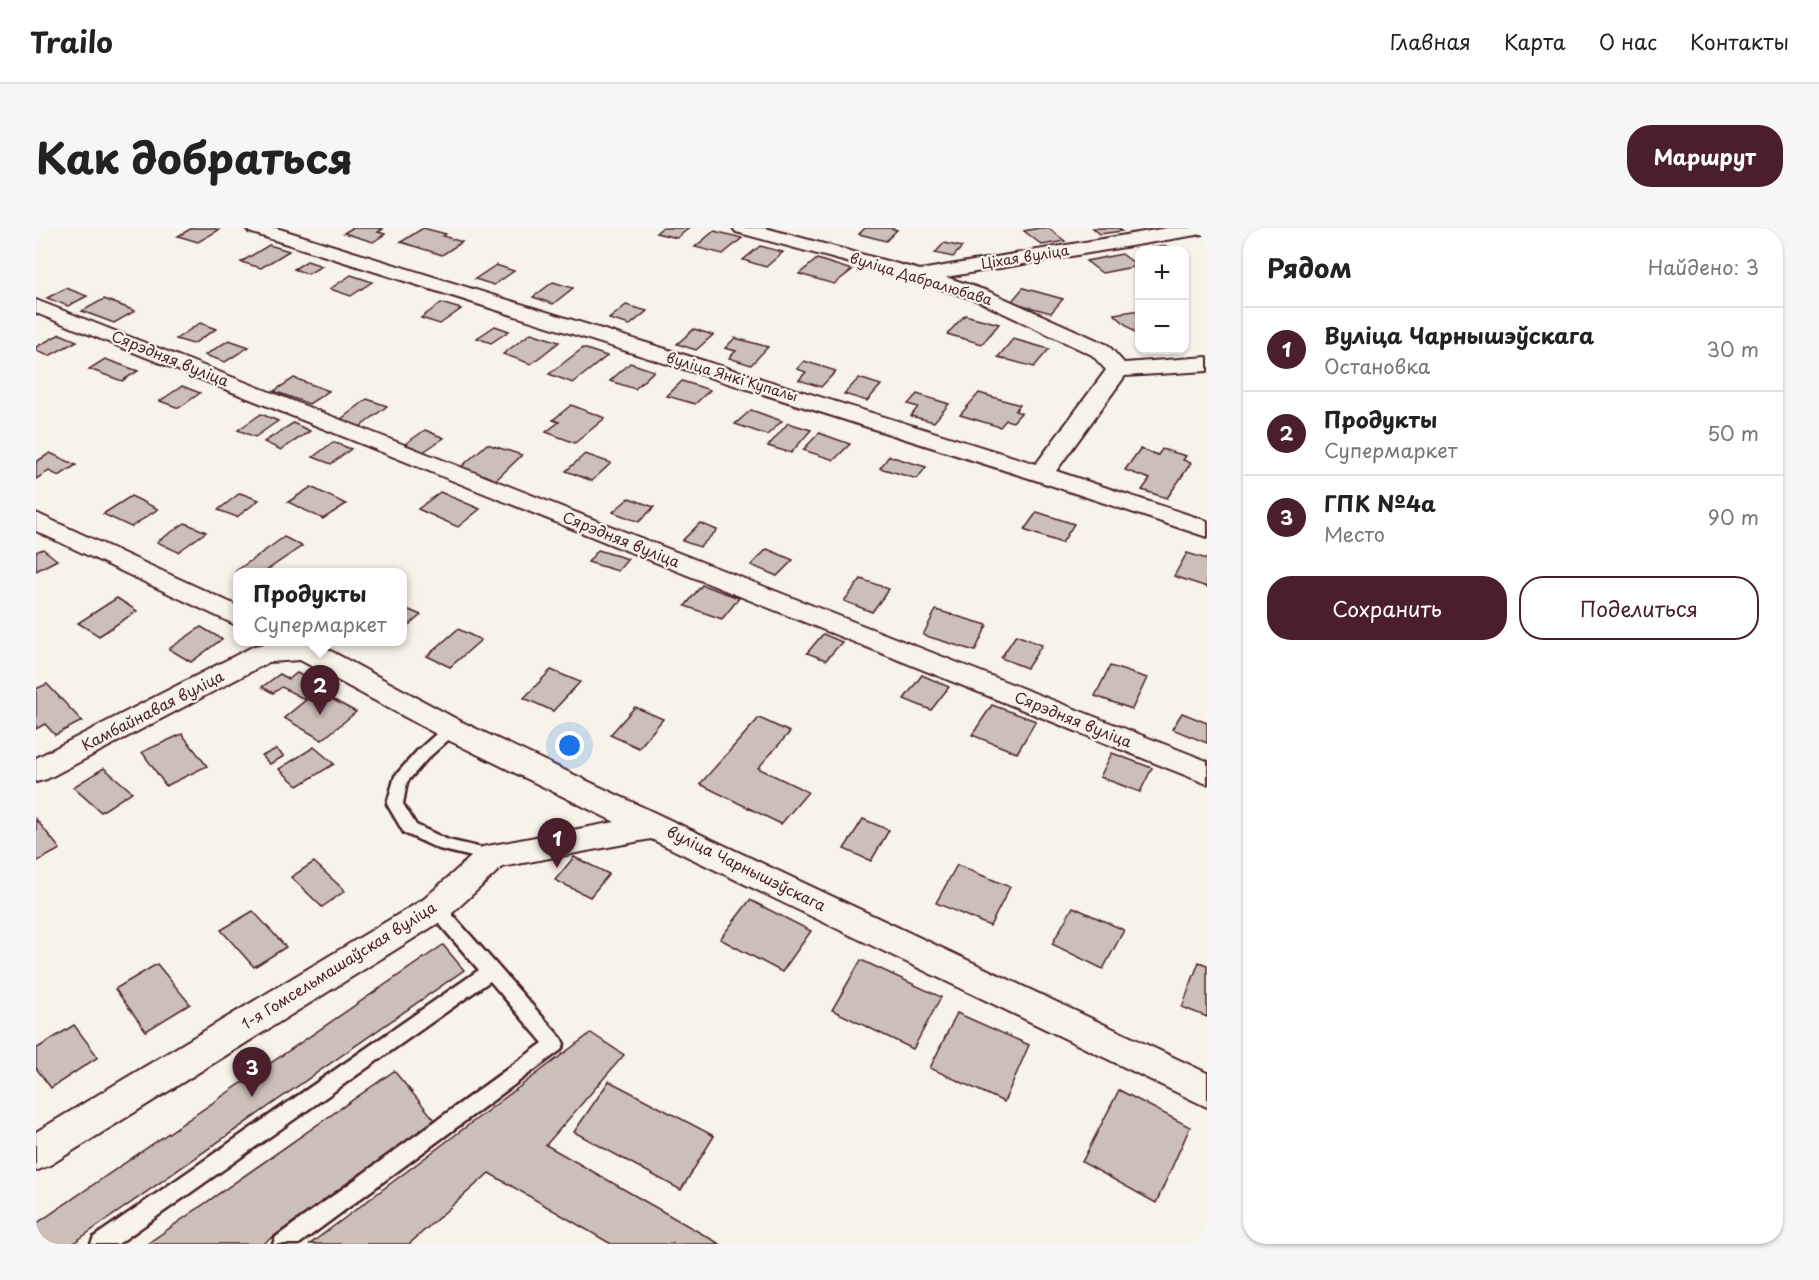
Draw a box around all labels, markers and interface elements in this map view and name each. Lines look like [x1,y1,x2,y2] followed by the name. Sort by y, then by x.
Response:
[30,20,113,63] text: Trailo
[1390,25,1471,57] text: Главная
[1504,25,1566,57] text: Карта
[1599,25,1657,57] text: О нас
[1690,25,1789,57] text: Контакты
[36,125,353,188] text: Как добраться
[1627,125,1783,187] button: Маршрут
[979,239,1071,274] street label: Ціхая вуліца
[1135,246,1189,354] map controls
[1135,246,1189,300] button: +
[847,247,995,310] street label: вуліца Дабралюбава
[1267,248,1352,287] text: Рядом
[1648,252,1759,282] text: Найдено: 3
[1135,300,1189,354] button: −
[1324,318,1594,351] text: Вуліца Чарнышэўскага
[108,324,234,392] street label: Сярэдняя вуліца
[1282,334,1291,364] text: 1
[1706,334,1759,364] text: 30 m
[664,347,800,406] street label: вуліца Янкі Купалы
[1324,351,1430,381] text: Остановка
[1324,402,1437,435] text: Продукты
[1279,418,1294,448] text: 2
[1707,418,1759,448] text: 50 m
[1324,435,1457,465] text: Супермаркет
[1324,486,1436,519] text: ГПК №4а
[1280,502,1293,532] text: 3
[1708,502,1759,532] text: 90 m
[559,505,685,573] street label: Сярэдняя вуліца
[1324,519,1385,549] text: Место
[233,568,407,646] popup
[253,576,367,609] text: Продукты
[1267,576,1507,640] button: Сохранить
[1519,576,1759,640] button: Поделиться
[253,609,387,639] text: Супермаркет
[77,663,228,756] street label: Камбайнавая вуліца
[300,666,340,715] pin: 2
[1011,685,1137,753] street label: Сярэдняя вуліца
[555,731,584,760] your location
[538,818,576,868] pin: 1
[663,819,831,916] street label: вуліца Чарнышэўскага
[236,895,441,1034] street label: 1-я Гомсельмашаўская вуліца
[232,1048,272,1097] pin: 3

